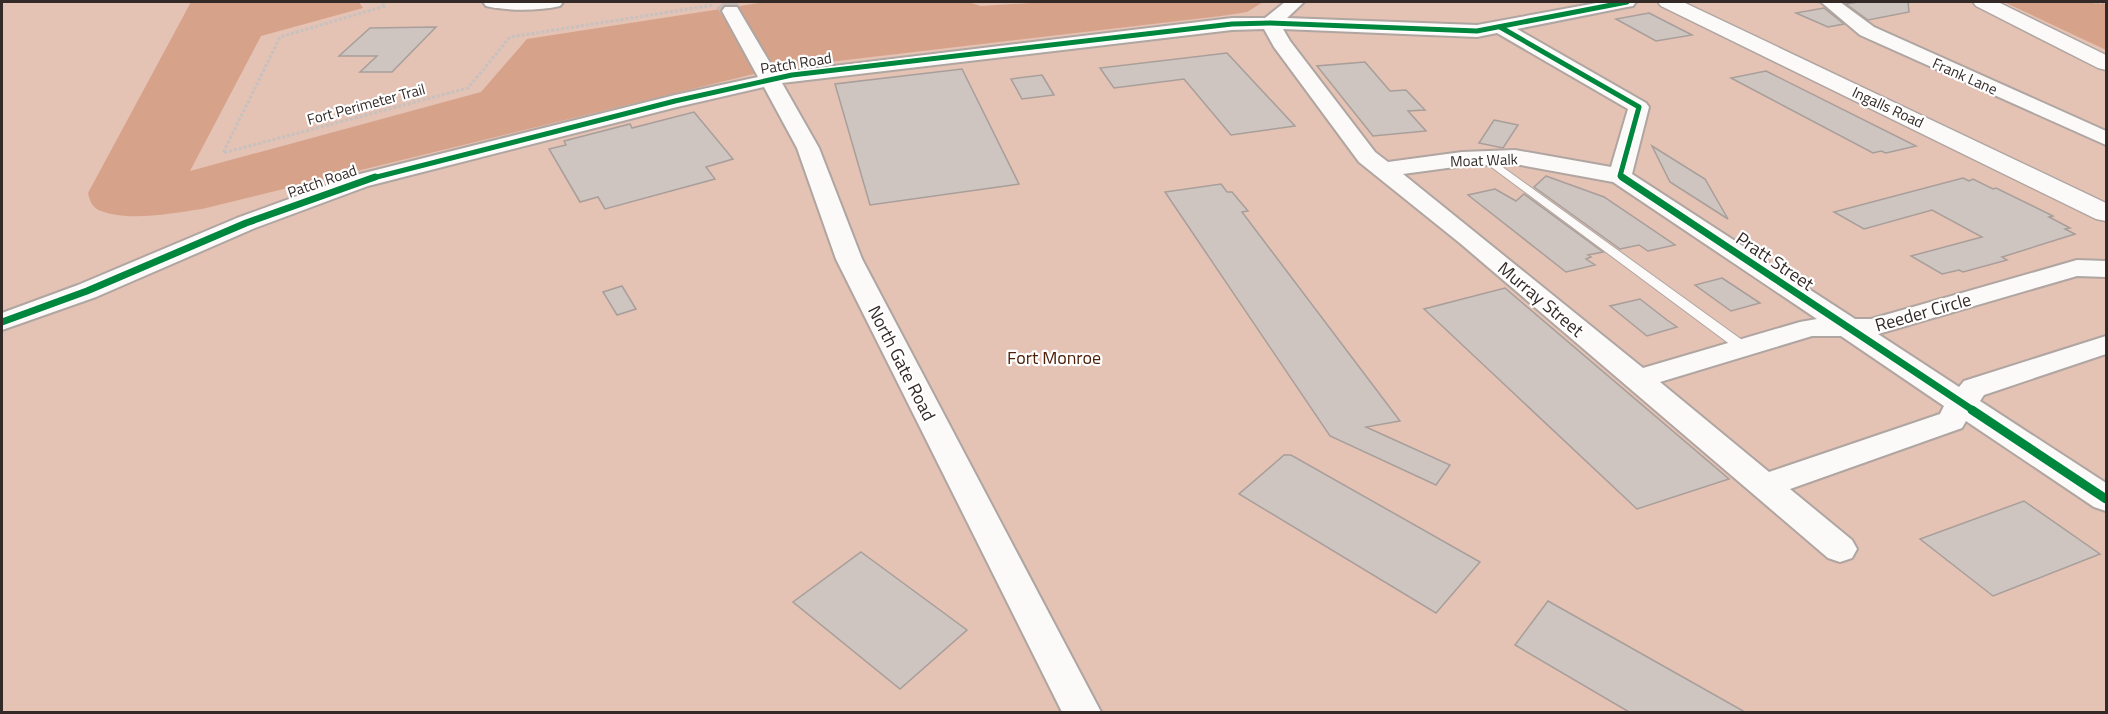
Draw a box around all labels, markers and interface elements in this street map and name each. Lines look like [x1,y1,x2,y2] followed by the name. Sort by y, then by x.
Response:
[759,46,833,80] street label: Patch Road
[1929,51,2001,101] street label: Frank Lane
[304,77,428,131] street label: Fort Perimeter Trail
[1848,80,1928,134] street label: Ingalls Road
[1450,147,1518,173] street label: Moat Walk
[284,158,360,204] street label: Patch Road
[1731,225,1820,297] street label: Pratt Street
[1492,255,1590,344] street label: Murray Street
[1872,285,1974,339] street label: Reeder Circle
[861,301,943,425] street label: North Gate Road
[1007,344,1101,371] park label: Fort Monroe

